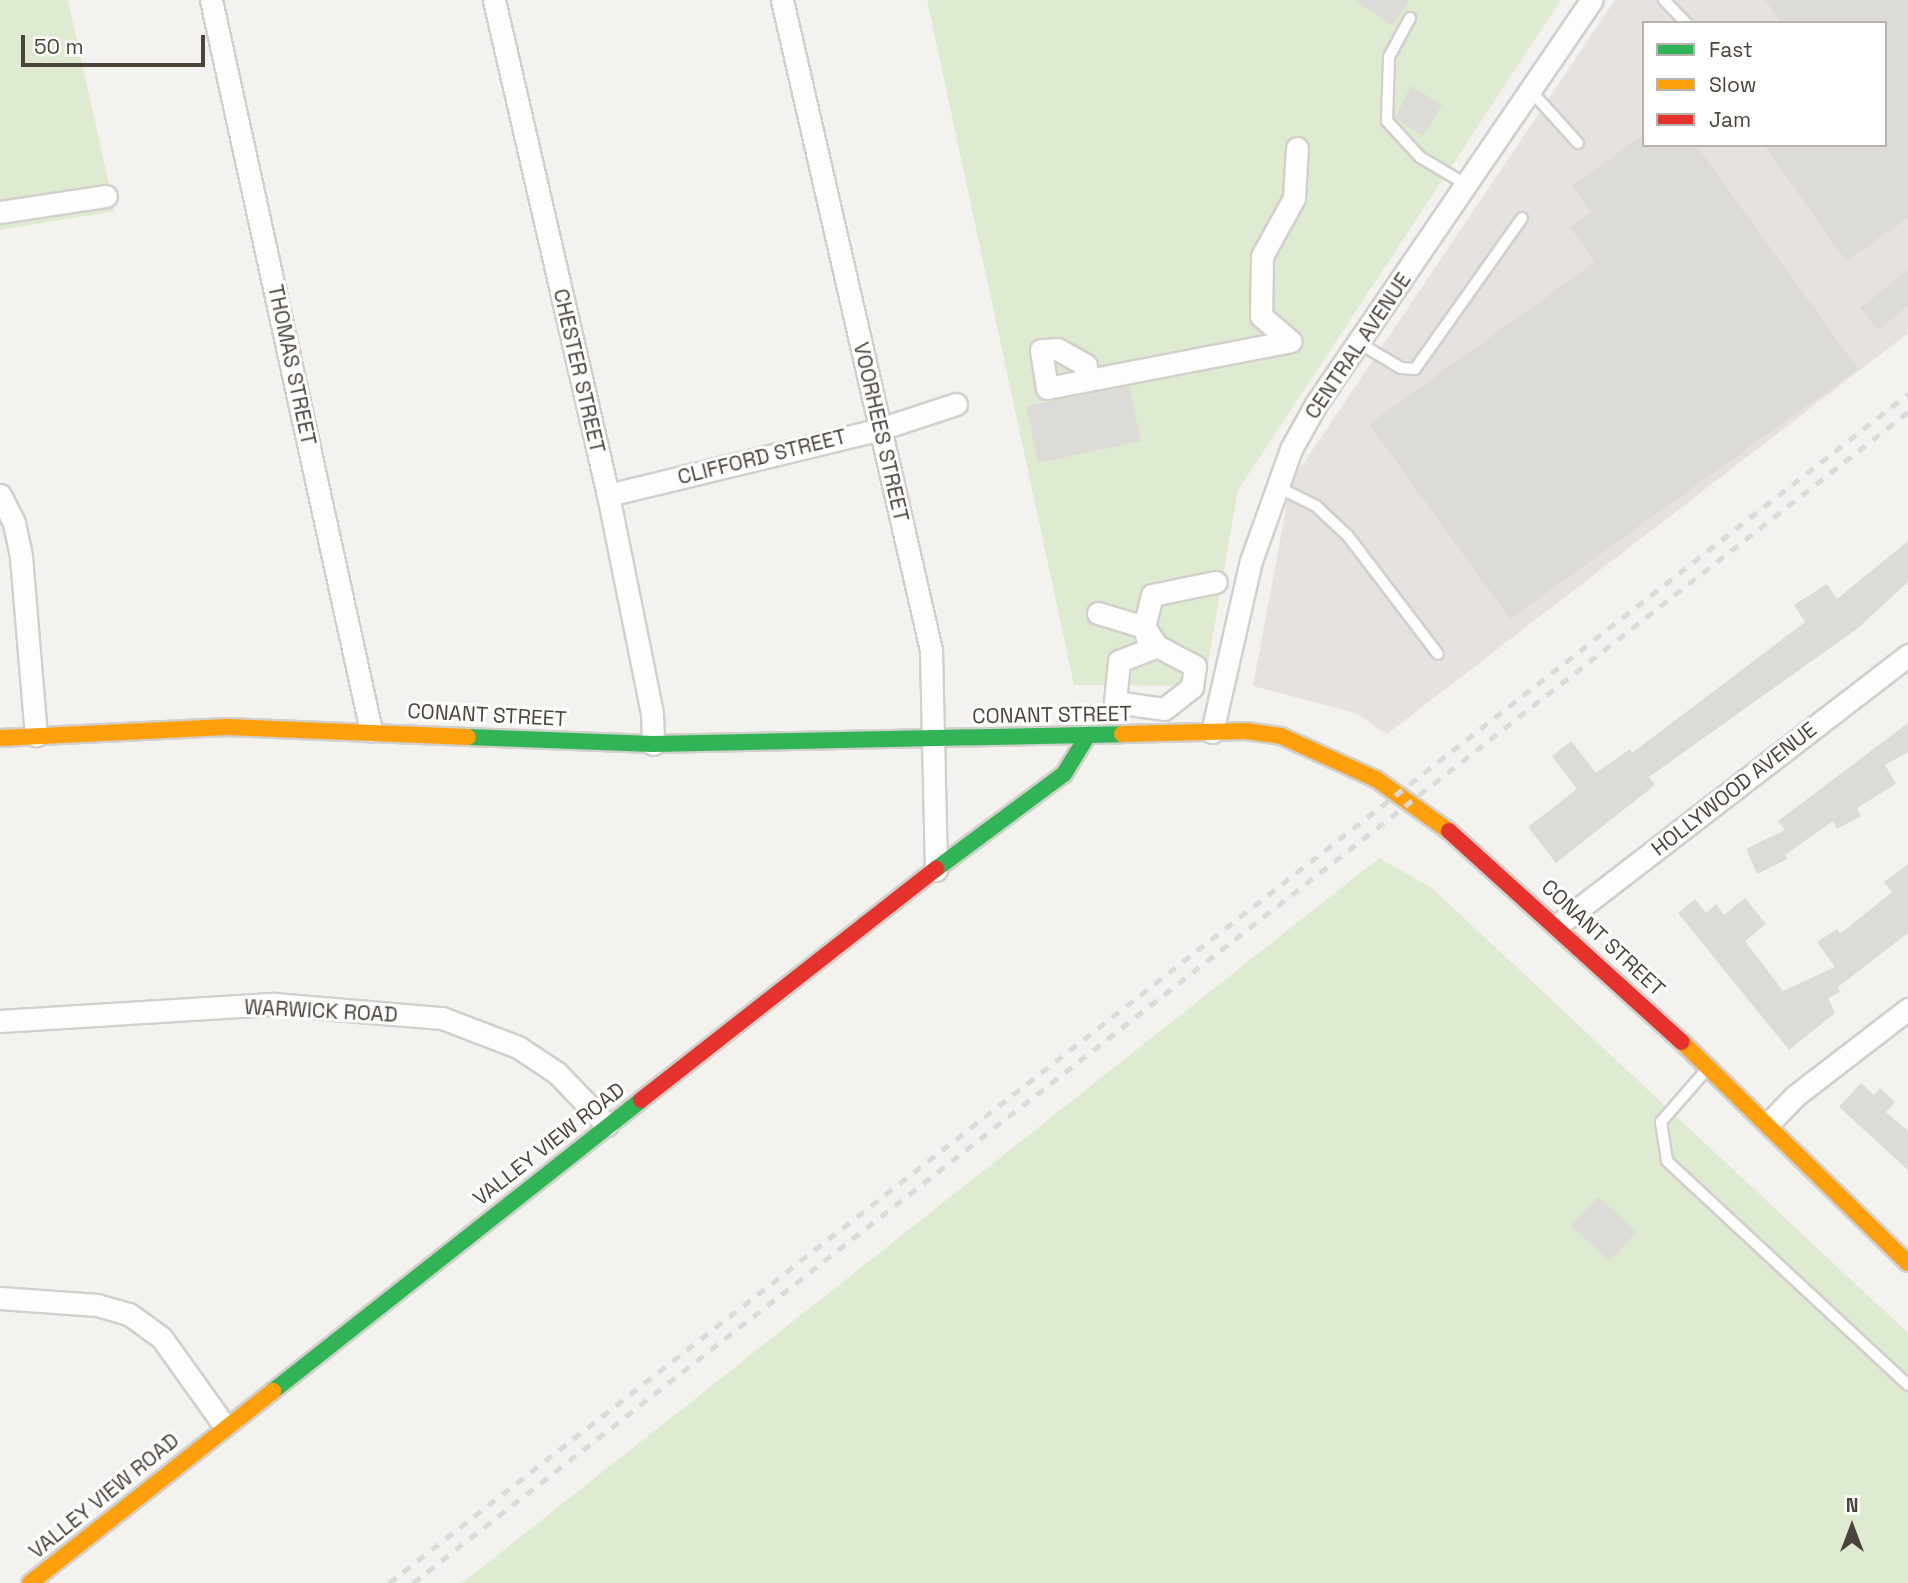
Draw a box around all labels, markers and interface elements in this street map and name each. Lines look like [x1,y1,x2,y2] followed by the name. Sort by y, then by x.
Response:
[24,21,208,65] scale bar
[1642,21,1887,147] legend
[34,33,84,60] text: 50 m
[1709,36,1753,63] text: Fast
[1709,71,1757,98] text: Slow
[1709,106,1751,133] text: Jam
[1300,268,1416,424] street label: CENTRAL AVENUE
[263,282,321,448] street label: THOMAS STREET
[548,286,610,456] street label: CHESTER STREET
[848,340,914,524] street label: VOORHEES STREET
[675,424,849,490] street label: CLIFFORD STREET
[406,698,568,732] street label: CONANT STREET
[972,701,1132,729] street label: CONANT STREET
[1646,717,1822,861] street label: HOLLYWOOD AVENUE
[1536,874,1670,1002] street label: CONANT STREET
[244,994,398,1028] street label: WARWICK ROAD
[468,1077,630,1211] street label: VALLEY VIEW ROAD
[24,1428,184,1564] street label: VALLEY VIEW ROAD
[1817,1492,1887,1562] north arrow
[1846,1493,1858,1518] text: N

